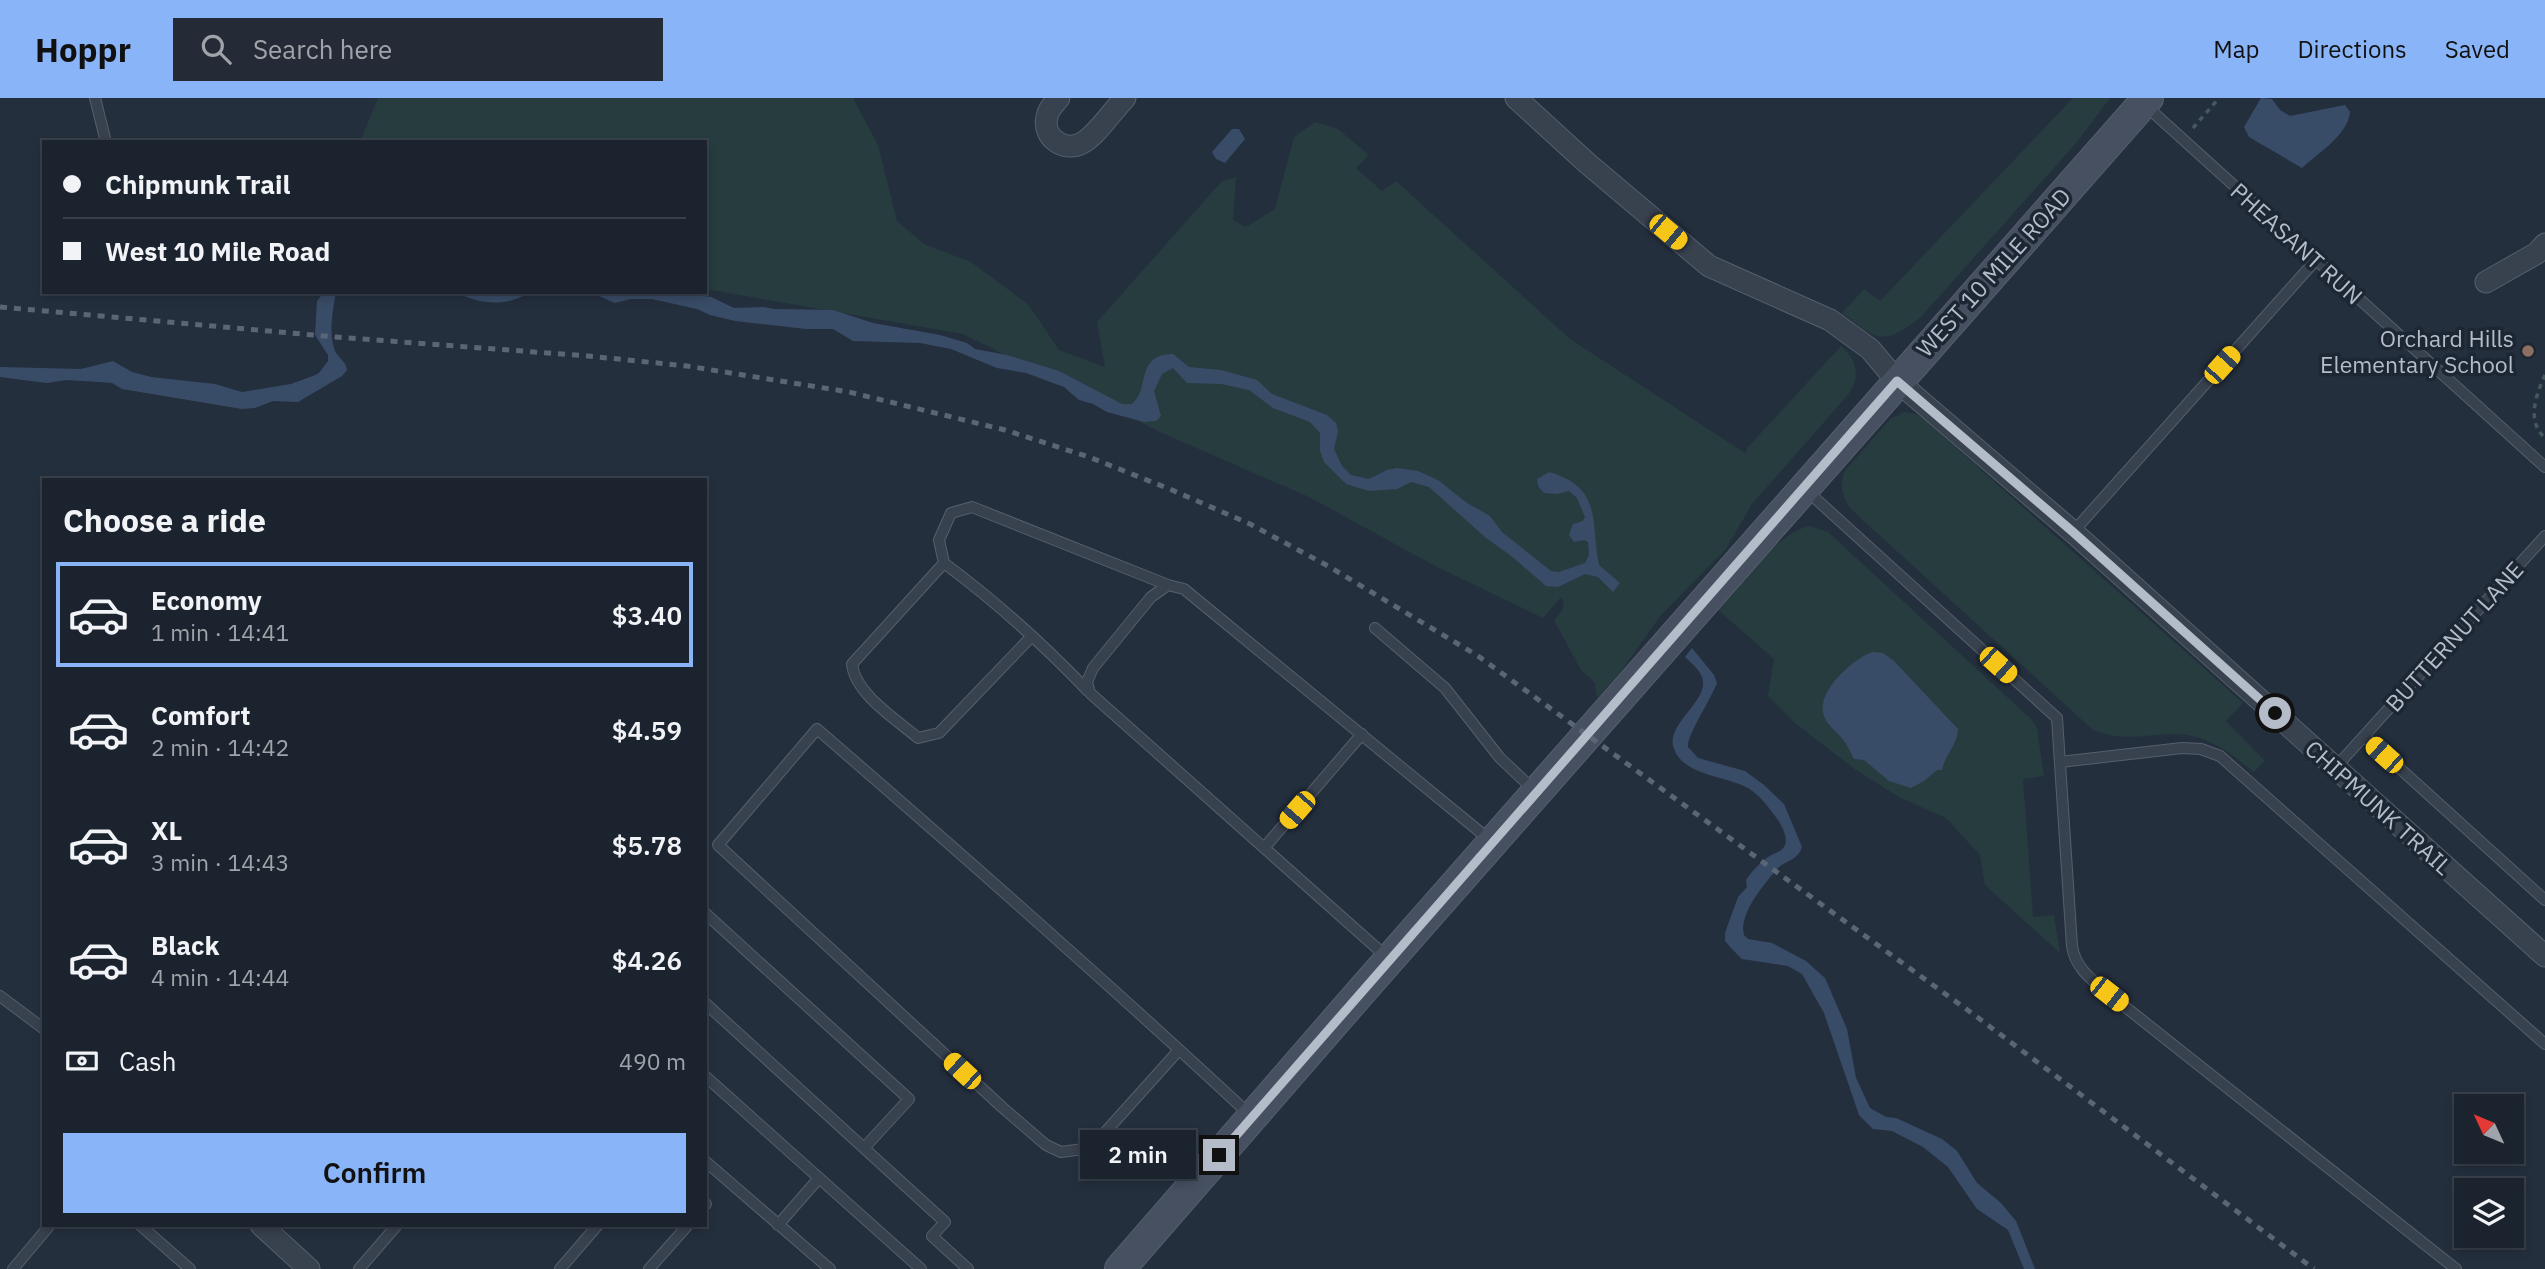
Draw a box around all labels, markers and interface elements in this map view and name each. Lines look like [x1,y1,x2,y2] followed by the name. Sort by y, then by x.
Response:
[173,18,663,81] search box
[35,28,131,71] text: Hoppr
[197,30,235,68] icon: search
[253,32,392,66] text: Search here
[2213,33,2259,65] text: Map
[2297,33,2407,65] text: Directions
[2445,33,2510,65] text: Saved
[105,167,290,201] text: Chipmunk Trail
[2225,176,2369,310] street label: PHEASANT RUN
[1909,181,2077,363] street label: WEST 10 MILE ROAD
[1646,210,1691,254] car
[105,234,330,268] text: West 10 Mile Road
[2320,323,2514,379] place label: Orchard Hills Elementary School
[2201,342,2244,388] car
[2520,343,2536,359] marker: Orchard Hills Elementary School
[63,499,266,541] text: Choose a ride
[2378,554,2530,718] street label: BUTTERNUT LANE
[67,583,130,646] icon: car
[151,583,262,617] text: Economy
[612,598,682,632] text: $3.40
[151,617,289,647] text: 1 min · 14:41
[1976,643,2021,687] car
[2259,697,2291,729] route start
[67,698,130,761] icon: car
[151,698,250,732] text: Comfort
[612,713,682,747] text: $4.59
[151,732,289,762] text: 2 min · 14:42
[2299,733,2459,881] street label: CHIPMUNK TRAIL
[2362,733,2407,777] car
[1276,787,1319,833] car
[67,813,130,876] icon: car
[151,813,182,847] text: XL
[612,828,682,862] text: $5.78
[151,847,289,877] text: 3 min · 14:43
[67,928,130,991] icon: car
[151,928,219,962] text: Black
[612,943,682,977] text: $4.26
[151,962,289,992] text: 4 min · 14:44
[2086,973,2133,1015] car
[63,1042,101,1080] icon: cash
[119,1044,176,1078] text: Cash
[619,1046,686,1076] text: 490 m
[940,1049,985,1093] car
[2454,1094,2524,1164] north arrow
[2454,1094,2524,1248] map controls
[1079,1130,1194,1180] callout: 2 min
[63,1133,686,1213] button: Confirm
[1108,1139,1168,1169] text: 2 min
[1203,1139,1235,1171] route end
[2454,1178,2524,1248] button: layers

